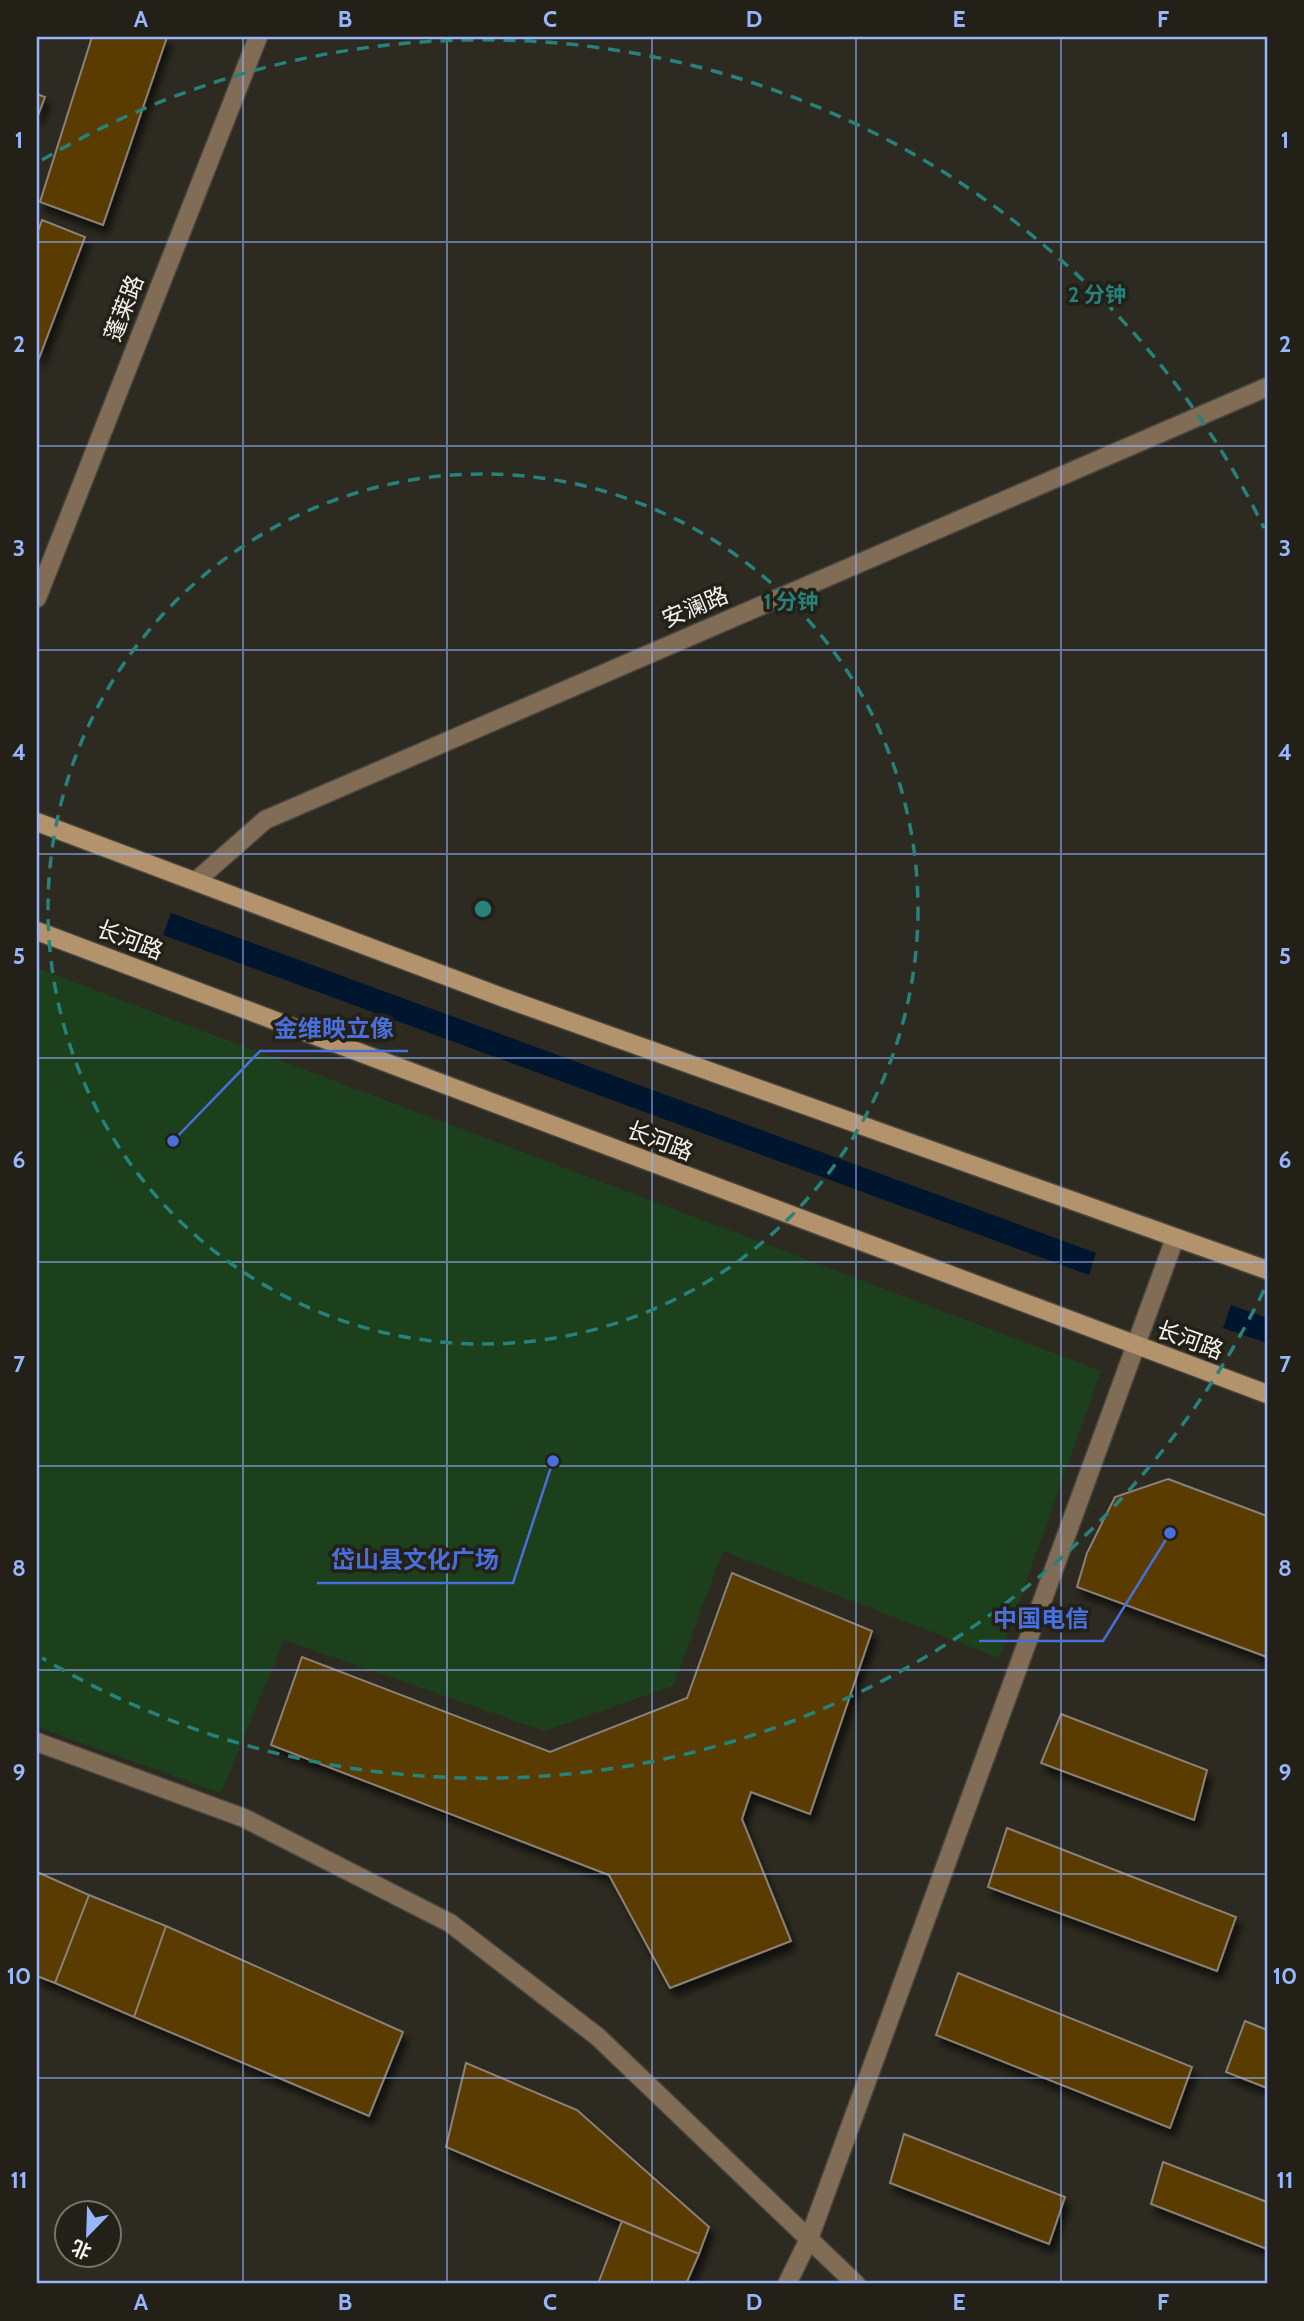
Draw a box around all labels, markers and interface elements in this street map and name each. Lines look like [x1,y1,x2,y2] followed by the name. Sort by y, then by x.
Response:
[134,5,149,33] text: A
[338,5,352,33] text: B
[543,5,557,33] text: C
[746,5,762,33] text: D
[952,5,966,33] text: E
[1157,5,1169,33] text: F
[15,126,23,154] text: 1
[1281,126,1289,154] text: 1
[99,271,149,345] street label: 蓬莱路
[1068,282,1126,307] text: 2 分钟
[13,330,25,358] text: 2
[1279,330,1291,358] text: 2
[13,534,25,562] text: 3
[1279,534,1291,562] text: 3
[658,581,732,633] street label: 安澜路
[764,589,818,614] text: 1 分钟
[12,738,26,766] text: 4
[1278,738,1292,766] text: 4
[471,897,495,921] centre of rings
[93,915,167,965] street label: 长河路
[13,942,25,970] text: 5
[1279,942,1291,970] text: 5
[260,1006,408,1051] callout: 金维映立像
[274,1014,394,1043] text: 金维映立像
[623,1116,697,1166] street label: 长河路
[13,1146,25,1174] text: 6
[1279,1146,1291,1174] text: 6
[1153,1315,1227,1365] street label: 长河路
[13,1350,25,1378] text: 7
[1279,1350,1291,1378] text: 7
[317,1538,513,1583] callout: 岱山县文化广场
[331,1545,499,1574] text: 岱山县文化广场
[12,1554,26,1582] text: 8
[1278,1554,1292,1582] text: 8
[979,1596,1103,1641] callout: 中国电信
[993,1604,1089,1633] text: 中国电信
[13,1758,25,1786] text: 9
[1279,1758,1291,1786] text: 9
[7,1962,31,1990] text: 10
[1273,1962,1297,1990] text: 10
[11,2166,27,2194] text: 11
[1277,2166,1293,2194] text: 11
[52,2198,122,2268] north arrow
[68,2235,95,2263] text: 北
[134,2288,149,2316] text: A
[338,2288,352,2316] text: B
[543,2288,557,2316] text: C
[746,2288,762,2316] text: D
[952,2288,966,2316] text: E
[1157,2288,1169,2316] text: F

